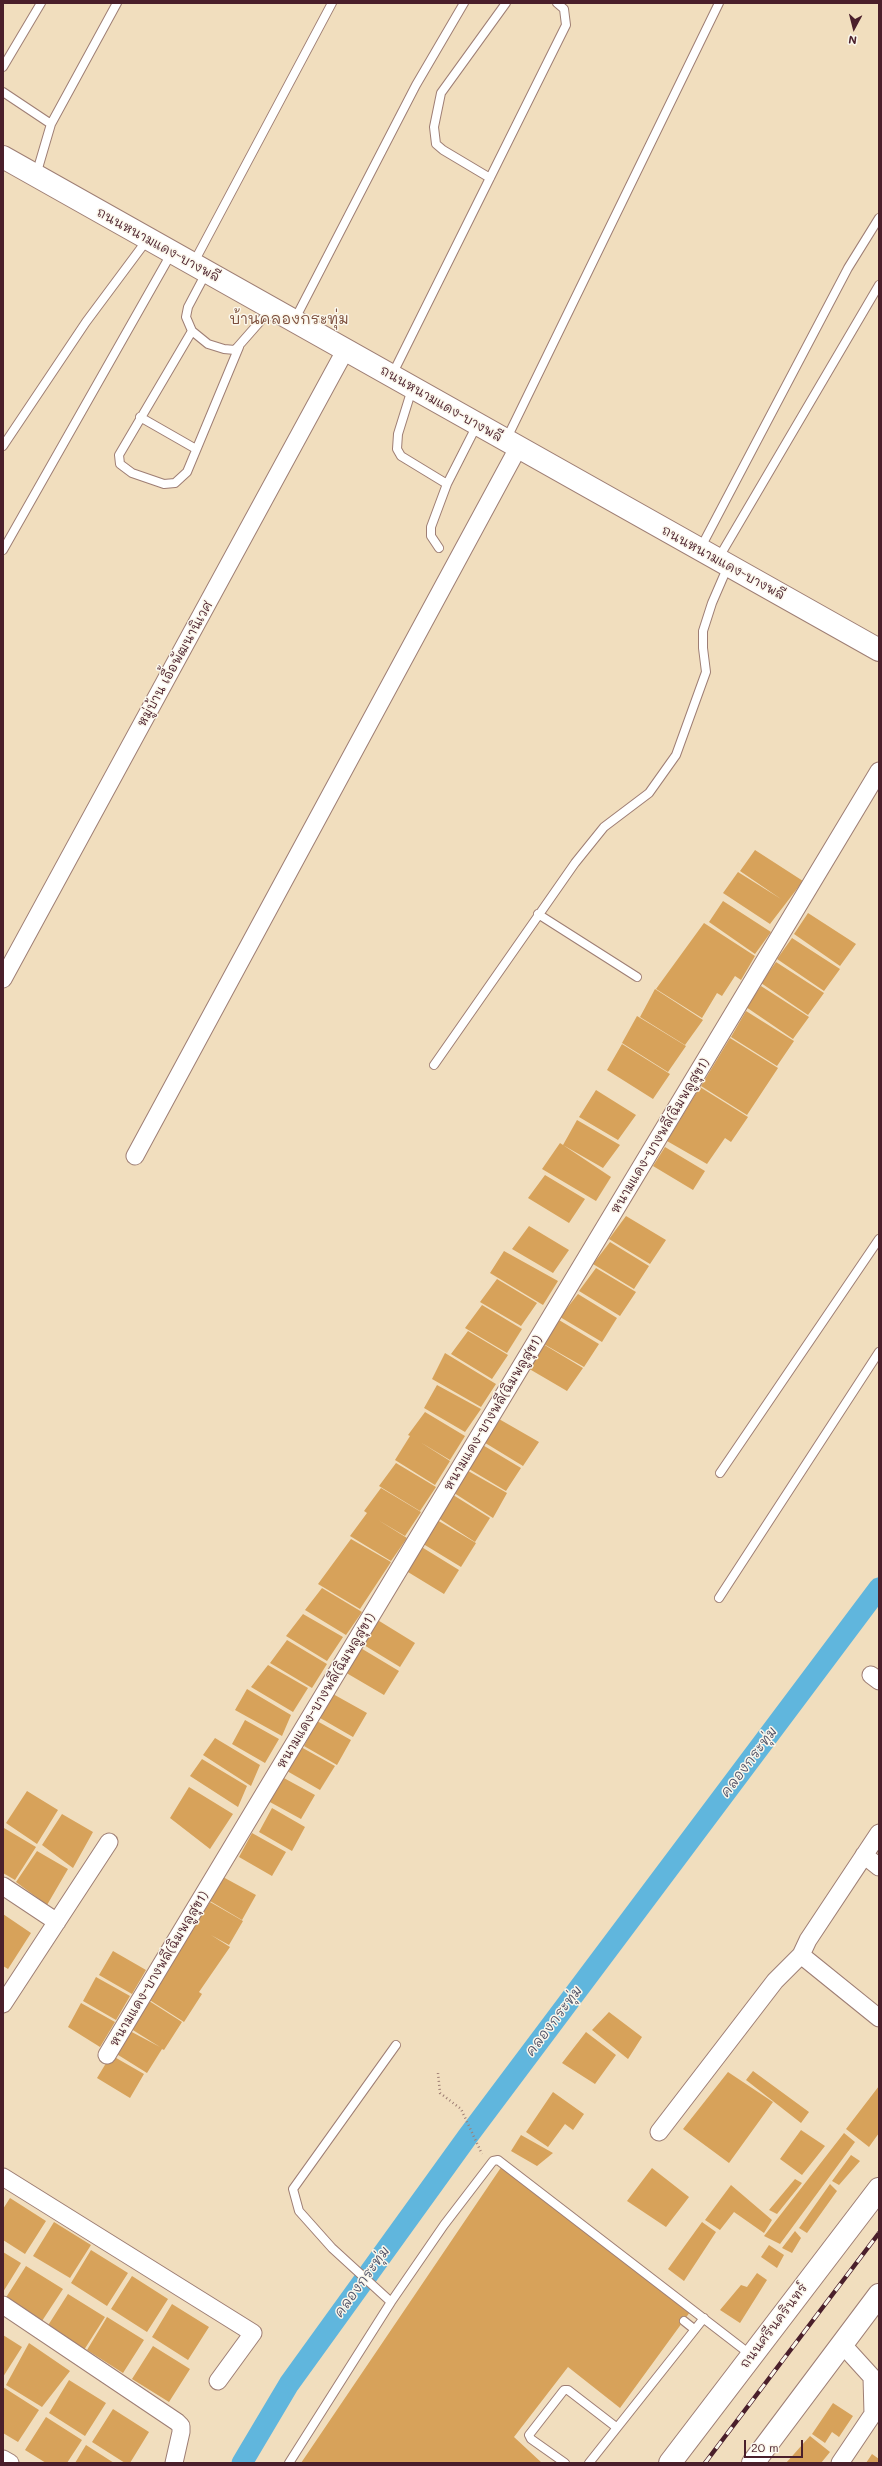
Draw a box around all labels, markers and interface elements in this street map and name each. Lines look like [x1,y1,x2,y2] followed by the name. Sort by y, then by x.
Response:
[834,8,874,48] north arrow
[847,32,858,48] text: N
[94,205,222,285] street label: ถนนหนามแดง-บางพลี
[229,310,349,328] district label: บ้านคลองกระทุ่ม
[377,363,505,445] street label: ถนนหนามแดง-บางพลี
[659,523,787,603] street label: ถนนหนามแดง-บางพลี
[134,598,216,730] street label: หมู่บ้าน เอื้อพัฒนานิเวศ
[607,1055,713,1217] street label: หนามแดง-บางพลี(ฉิมพลูสุข1)
[440,1332,546,1494] street label: หนามแดง-บางพลี(ฉิมพลูสุข1)
[273,1610,379,1772] street label: หนามแดง-บางพลี(ฉิมพลูสุข1)
[717,1724,781,1800] water label: คลองกระทุ่ม
[106,1888,212,2050] street label: หนามแดง-บางพลี(ฉิมพลูสุข1)
[522,1983,586,2059] water label: คลองกระทุ่ม
[331,2243,393,2321] water label: คลองกระทุ่ม
[737,2280,811,2372] street label: ถนนศรีนครินทร์
[746,2432,805,2458] scale bar
[751,2439,779,2455] text: 20 m

